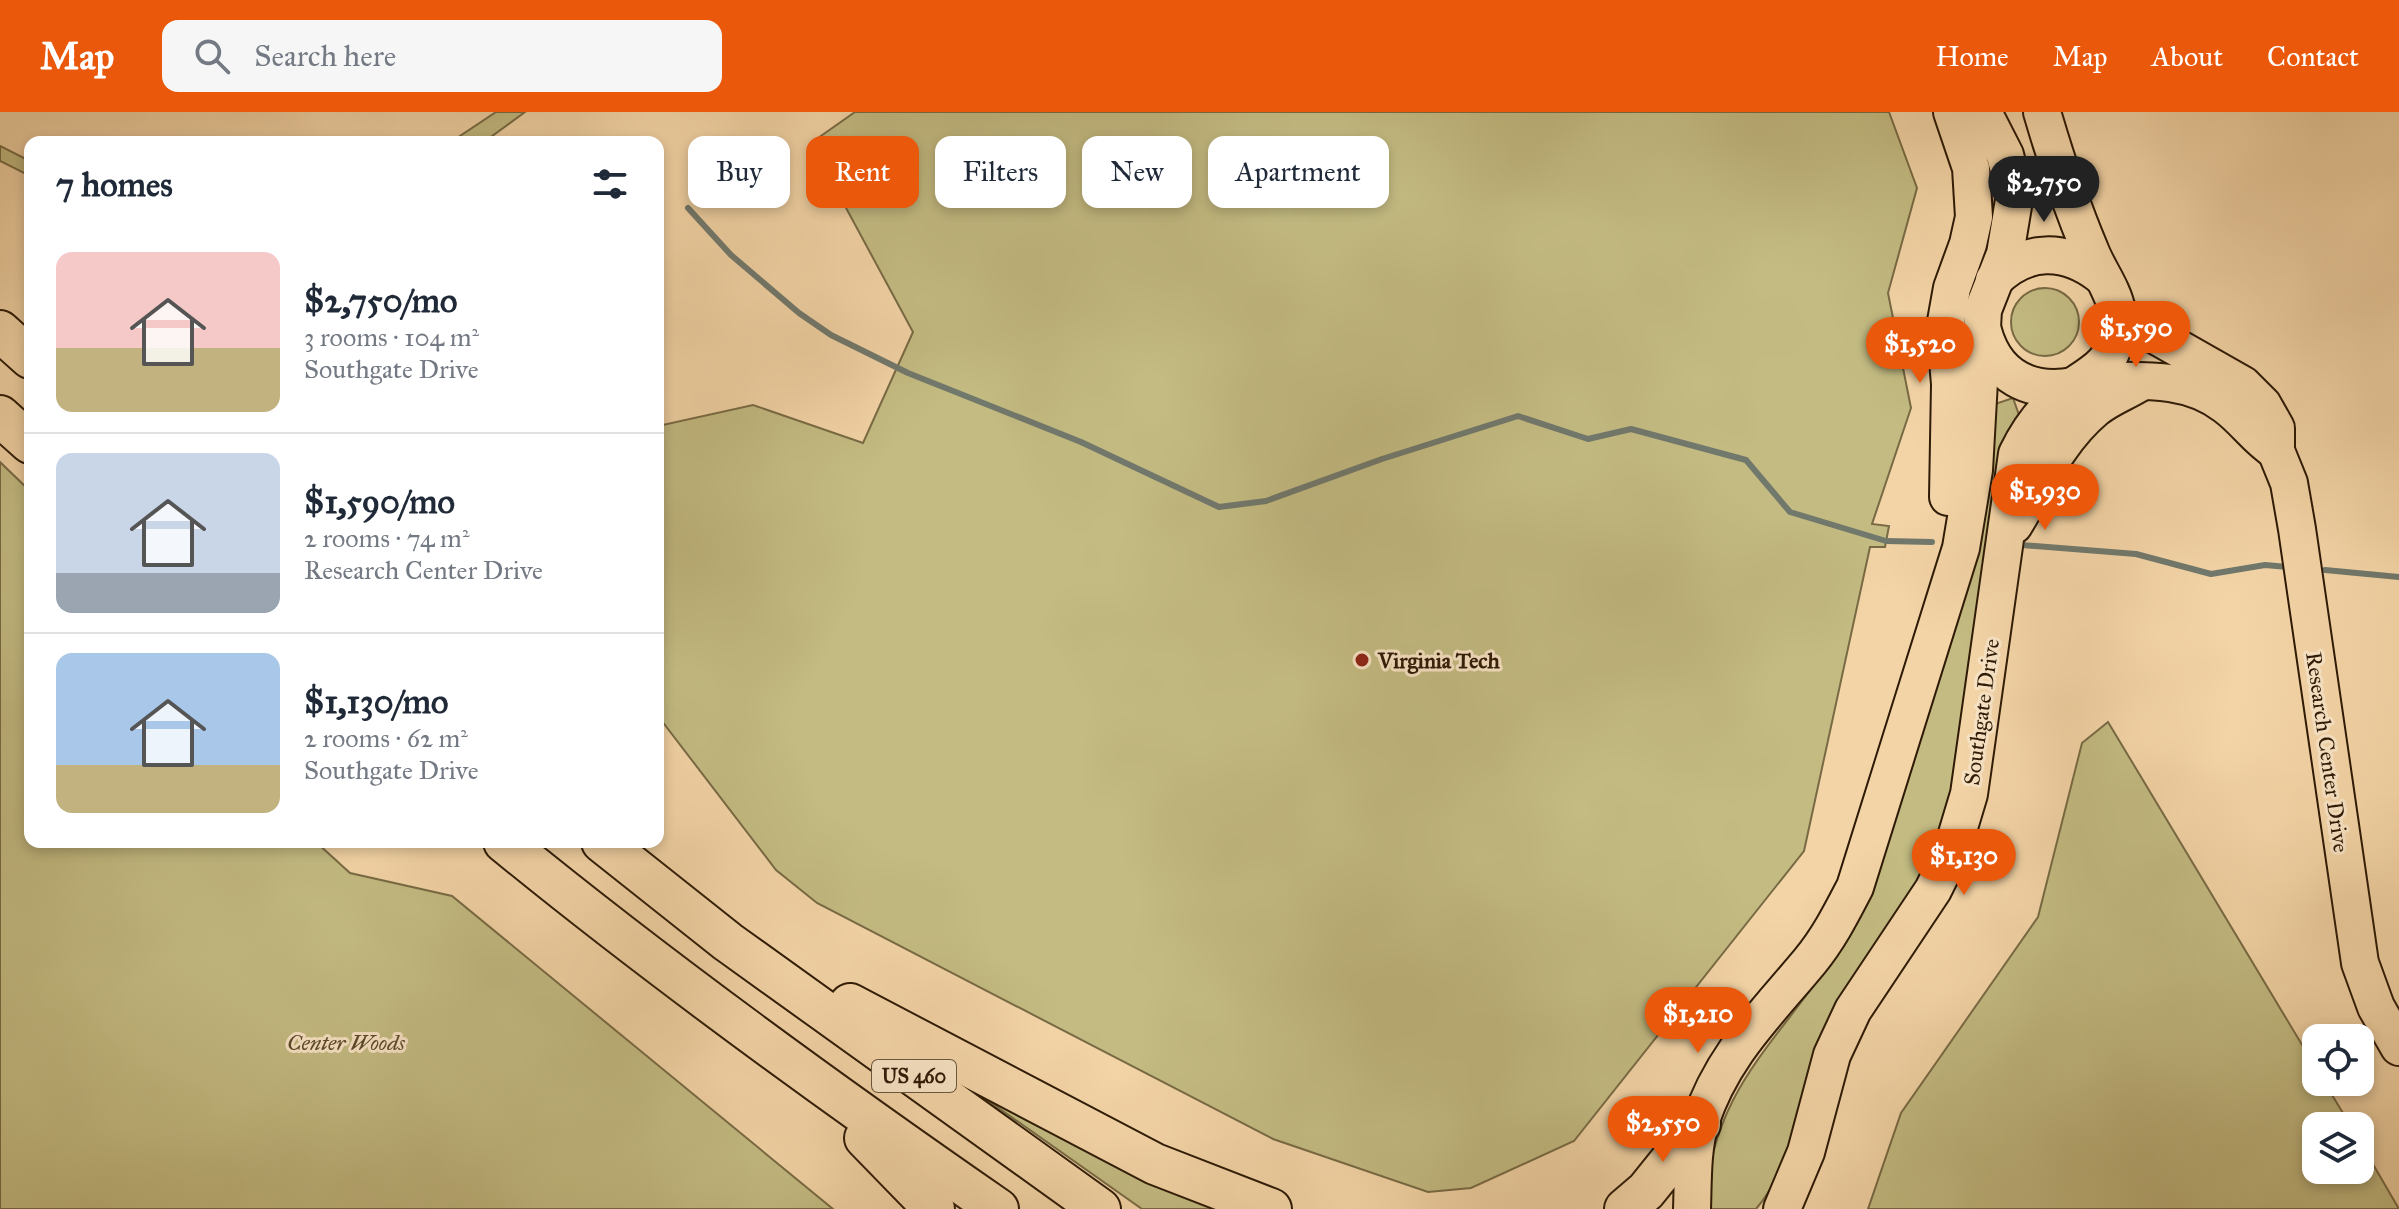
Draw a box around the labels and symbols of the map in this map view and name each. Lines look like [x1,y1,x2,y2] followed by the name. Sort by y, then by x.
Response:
[1979,156,2109,224] pin: $2,750
[2071,301,2201,369] pin: $1,590
[1855,317,1985,385] pin: $1,520
[1980,464,2110,532] pin: $1,930
[1958,637,2005,787] street label: Southgate Drive
[1377,647,1501,674] place label: Virginia Tech
[2300,650,2355,854] street label: Research Center Drive
[1353,651,1371,669] marker: Virginia Tech
[1899,829,2029,897] pin: $1,130
[1633,987,1763,1055] pin: $1,210
[287,1029,406,1056] park label: Center Woods
[872,1060,956,1092] road number: US 460
[1598,1096,1728,1164] pin: $2,550

